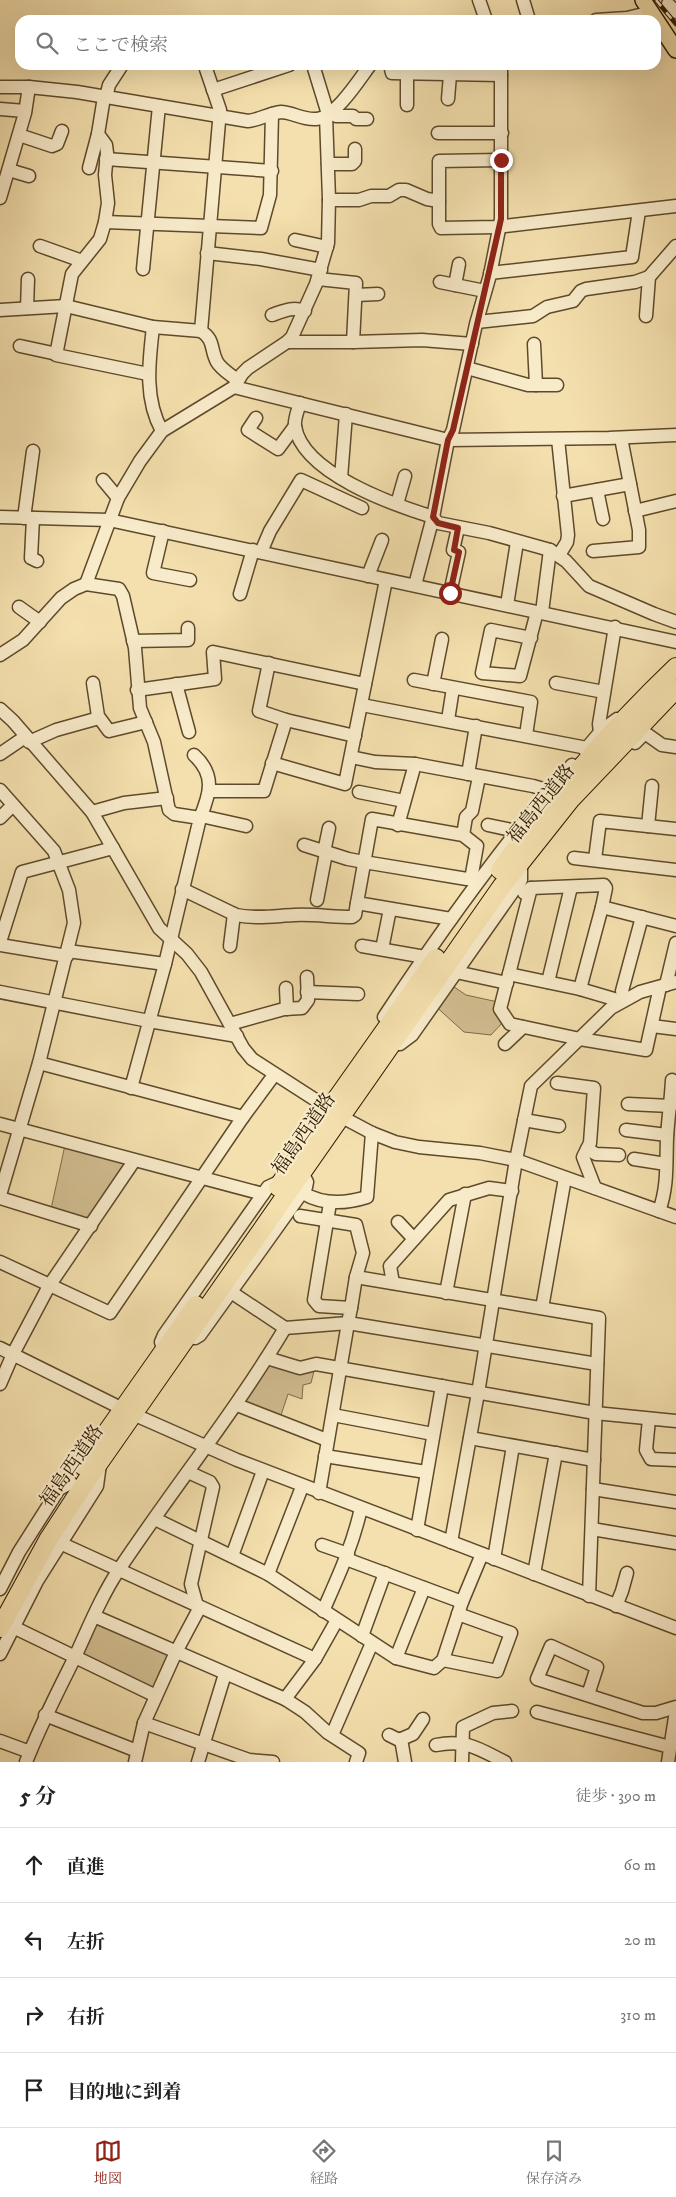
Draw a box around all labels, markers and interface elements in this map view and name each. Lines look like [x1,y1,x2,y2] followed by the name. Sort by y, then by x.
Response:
[15,15,661,70] search box
[33,29,61,57] icon: search
[73,34,168,57] text: ここで検索
[490,149,513,172] route end
[439,582,462,605] route start
[502,760,580,848] street label: 福島西道路
[267,1088,341,1180] street label: 福島西道路
[35,1420,109,1512] street label: 福島西道路
[20,1784,56,1810] text: 5 分
[575,1786,656,1806] text: 徒歩 · 390 m
[20,1851,48,1879] icon: ahead
[624,1855,656,1875] text: 60 m
[67,1856,105,1879] text: 直進
[20,1926,48,1954] icon: left
[624,1930,656,1950] text: 20 m
[67,1931,105,1954] text: 左折
[20,2001,48,2029] icon: right
[620,2005,656,2025] text: 310 m
[67,2006,105,2029] text: 右折
[20,2076,48,2104] icon: arrive
[67,2081,181,2104] text: 目的地に到着
[94,2137,122,2188] tab: 地図
[310,2137,338,2188] tab: 経路
[526,2137,582,2188] tab: 保存済み

